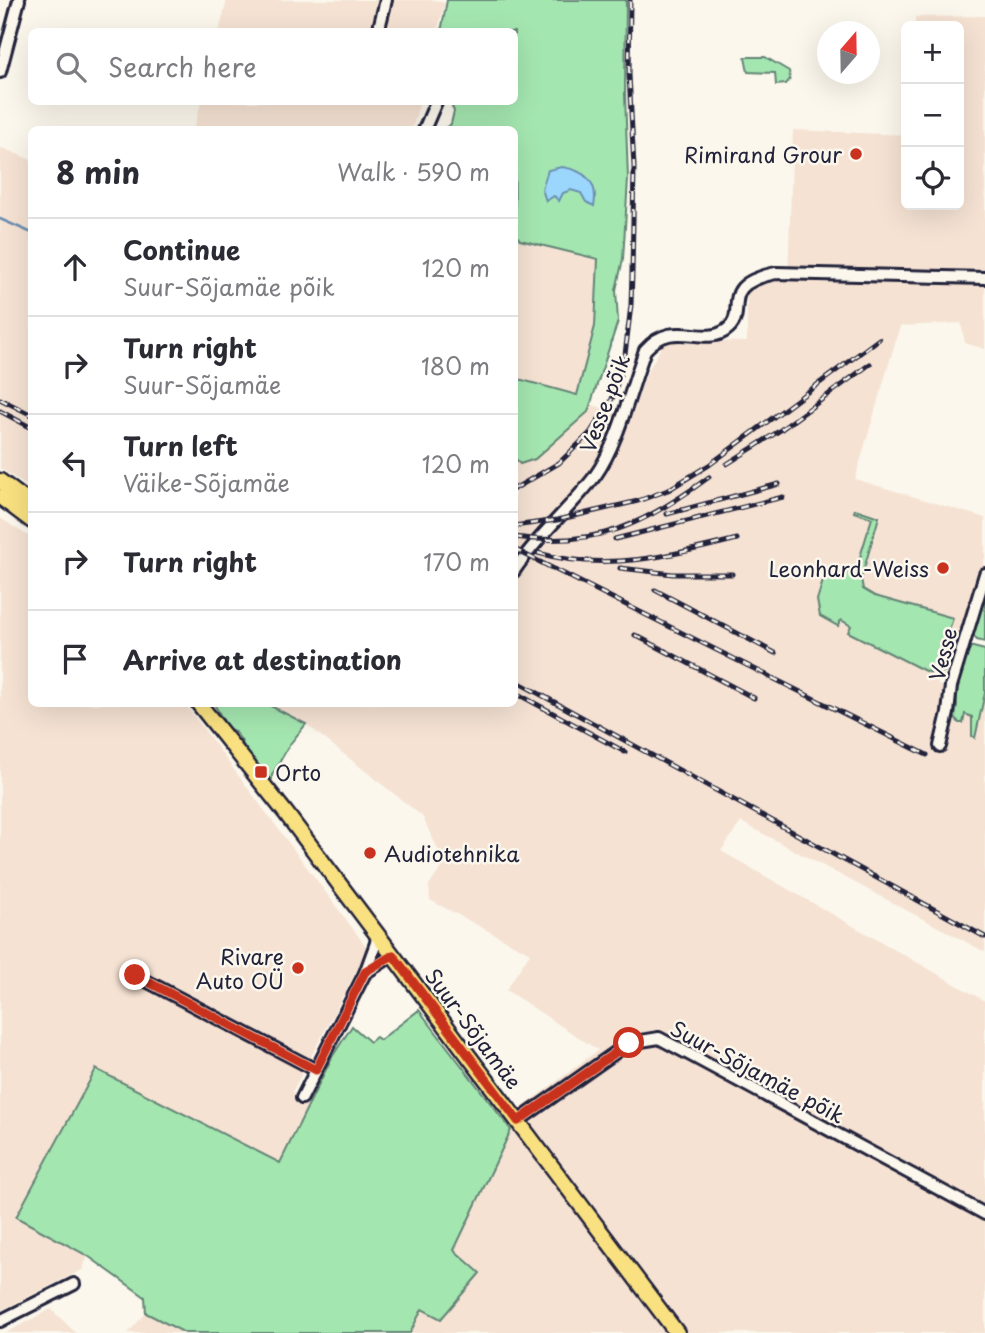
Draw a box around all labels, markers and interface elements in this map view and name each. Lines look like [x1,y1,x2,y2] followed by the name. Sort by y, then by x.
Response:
[817,21,880,84] north arrow
[901,21,964,210] map controls
[901,21,964,84] button: +
[28,28,518,105] search box
[108,47,257,86] text: Search here
[52,48,90,86] icon: search
[901,84,964,147] button: −
[684,138,842,170] place label: Rimirand Grour
[848,146,864,162] marker: Rimirand Grour
[901,147,964,210] button: locate
[56,149,140,194] text: 8 min
[337,154,490,189] text: Walk · 590 m
[123,230,240,269] text: Continue
[56,248,94,286] icon: ahead
[422,250,490,285] text: 120 m
[123,269,335,304] text: Suur-Sõjamäe põik
[123,328,257,367] text: Turn right
[56,346,94,384] icon: right
[421,348,490,383] text: 180 m
[571,349,637,457] street label: Vesse põik
[123,367,281,402] text: Suur-Sõjamäe
[123,426,238,465] text: Turn left
[56,444,94,482] icon: left
[422,446,490,481] text: 120 m
[123,465,290,500] text: Väike-Sõjamäe
[56,542,94,580] icon: right
[123,542,257,581] text: Turn right
[423,544,490,579] text: 170 m
[768,552,929,584] place label: Leonhard-Weiss
[935,560,951,576] marker: Leonhard-Weiss
[920,624,964,684] street label: Vesse
[56,640,94,678] icon: arrive
[123,640,402,679] text: Arrive at destination
[275,756,321,788] place label: Orto
[253,764,269,780] marker: Orto
[384,837,520,869] place label: Audiotehnika
[362,845,378,861] marker: Audiotehnika
[196,940,284,996] place label: Rivare Auto OÜ
[119,959,150,990] route end
[290,960,306,976] marker: Rivare Auto OÜ
[418,961,530,1095] street label: Suur-Sõjamäe
[665,1011,851,1131] street label: Suur-Sõjamäe põik
[613,1027,644,1058] route start

